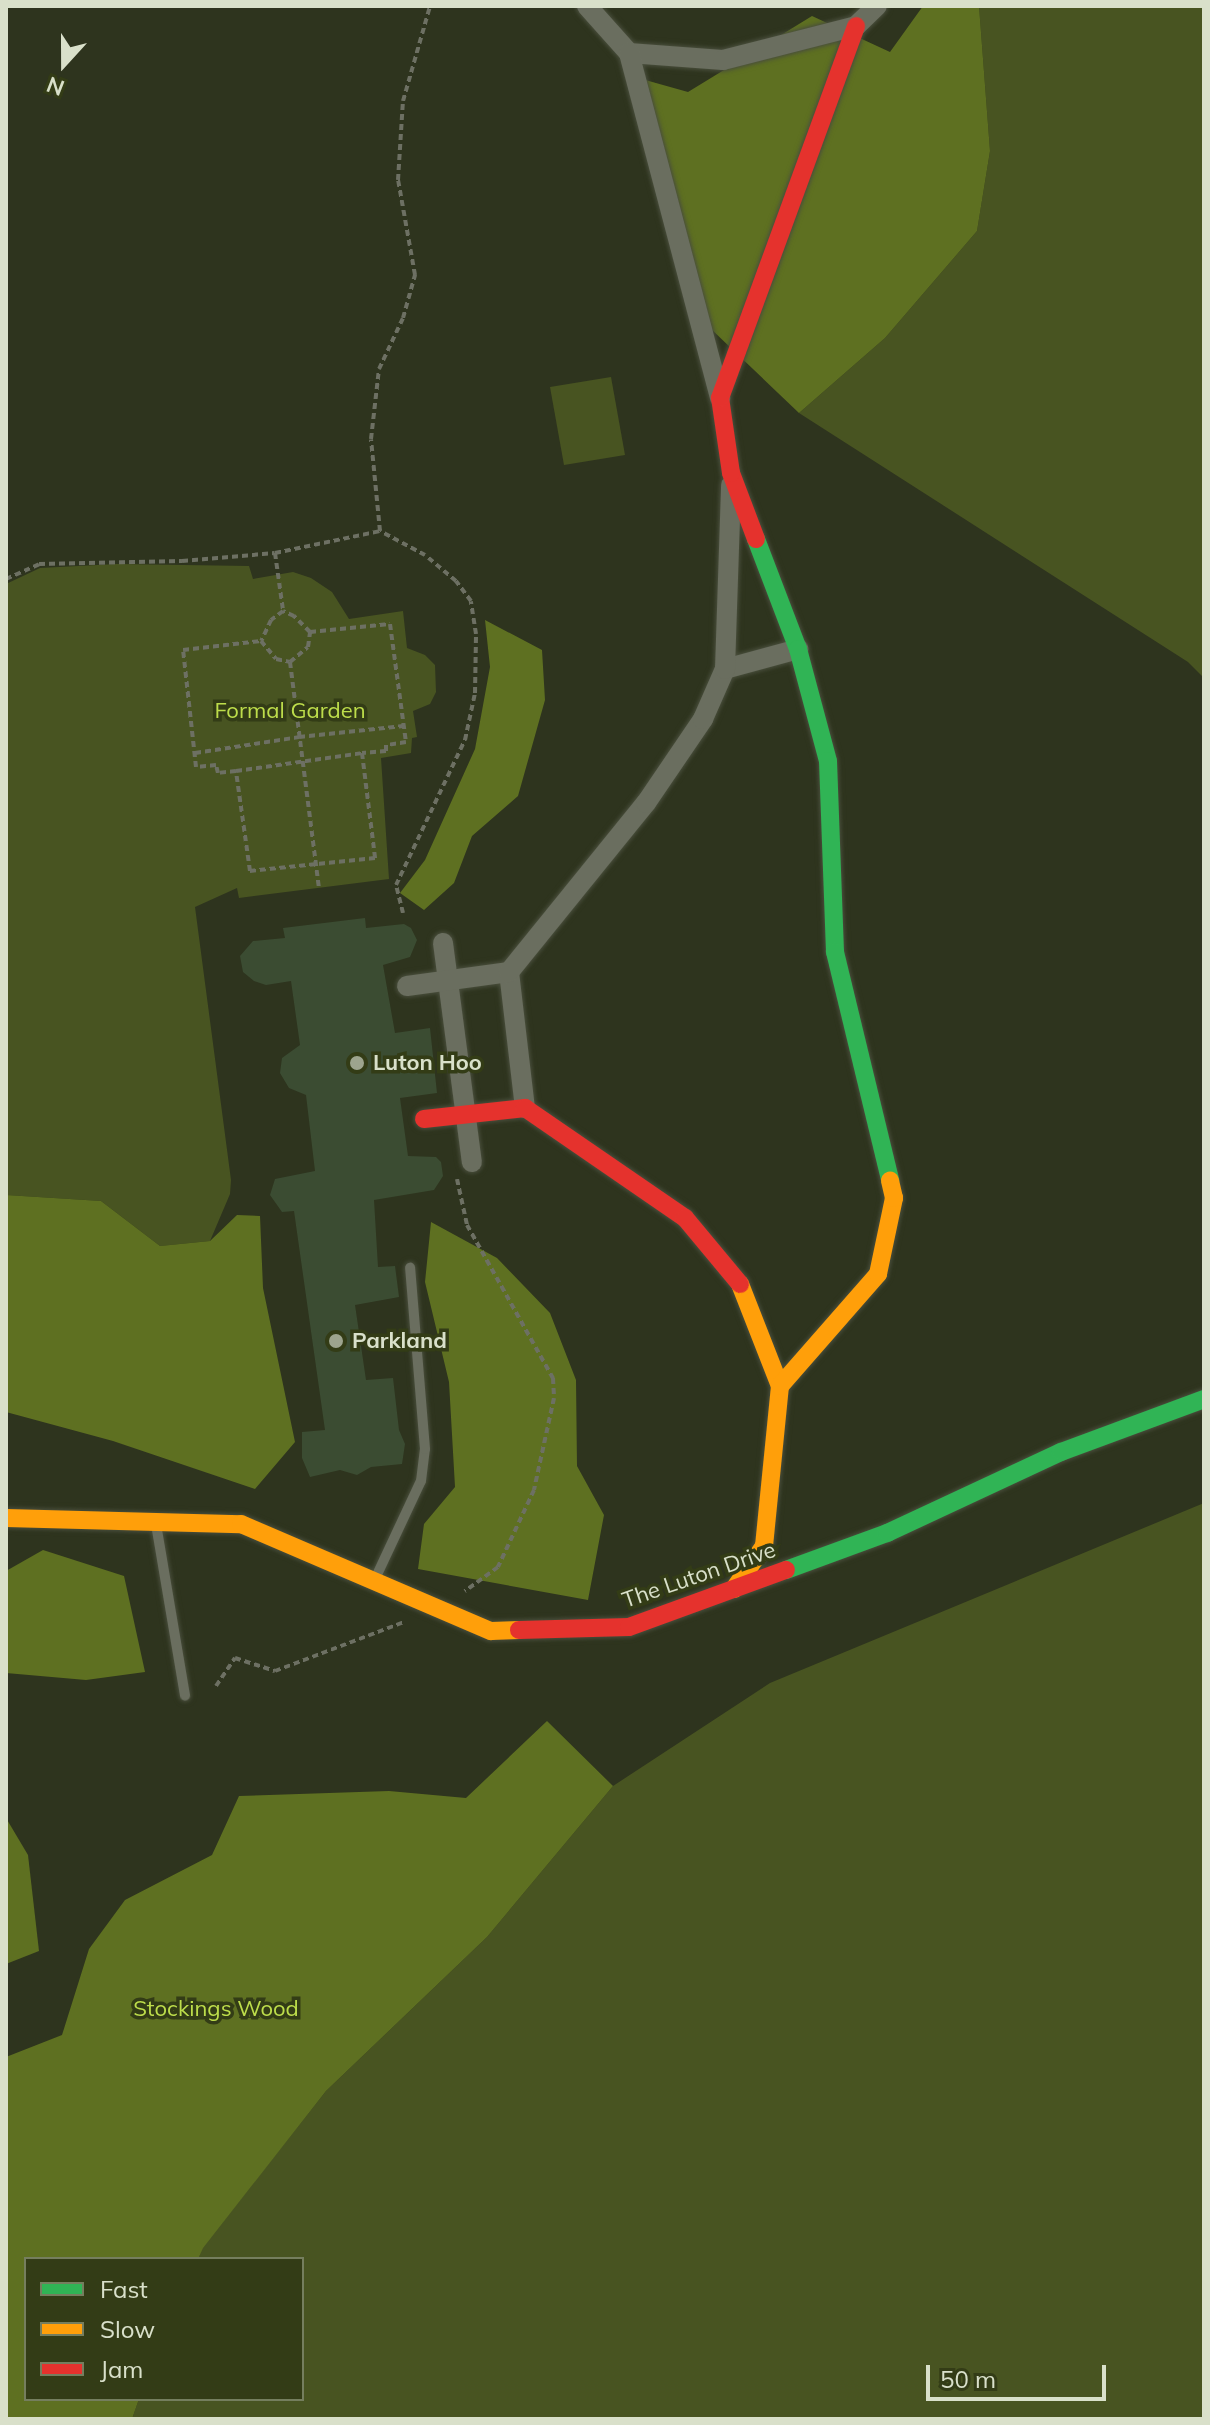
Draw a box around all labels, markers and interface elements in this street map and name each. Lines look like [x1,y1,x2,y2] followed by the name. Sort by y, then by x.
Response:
[24,24,104,104] north arrow
[43,70,68,102] text: N
[214,698,366,724] park label: Formal Garden
[373,1050,482,1076] place label: Luton Hoo
[348,1054,366,1072] marker: Luton Hoo
[352,1328,447,1354] place label: Parkland
[327,1332,345,1350] marker: Parkland
[619,1536,779,1614] street label: The Luton Drive
[133,1996,299,2022] park label: Stockings Wood
[24,2257,304,2401] legend
[100,2274,148,2304] text: Fast
[100,2314,155,2344] text: Slow
[930,2349,1110,2399] scale bar
[100,2354,143,2384] text: Jam
[940,2364,996,2394] text: 50 m

